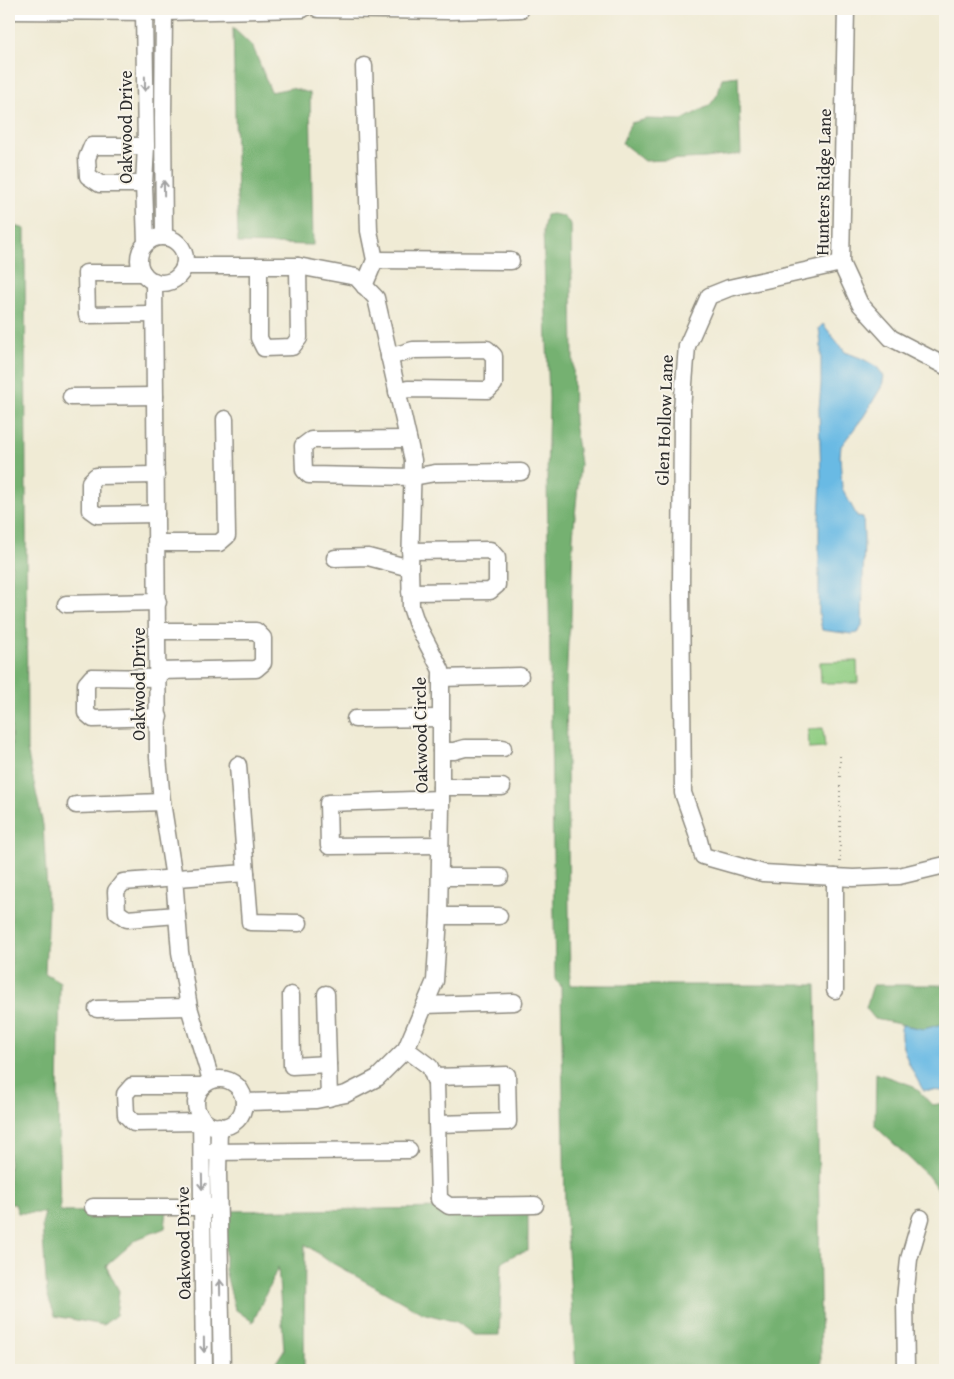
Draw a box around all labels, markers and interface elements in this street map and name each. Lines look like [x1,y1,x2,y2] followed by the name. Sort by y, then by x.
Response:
[112,70,139,184] street label: Oakwood Drive
[140,75,150,91] one-way arrow
[808,108,838,256] street label: Hunters Ridge Lane
[159,180,168,196] one-way arrow
[648,354,680,486] street label: Glen Hollow Lane
[125,627,152,741] street label: Oakwood Drive
[405,677,435,793] street label: Oakwood Circle
[197,1174,207,1190] one-way arrow
[169,1186,197,1300] street label: Oakwood Drive
[216,1279,225,1295] one-way arrow
[199,1336,209,1352] one-way arrow

